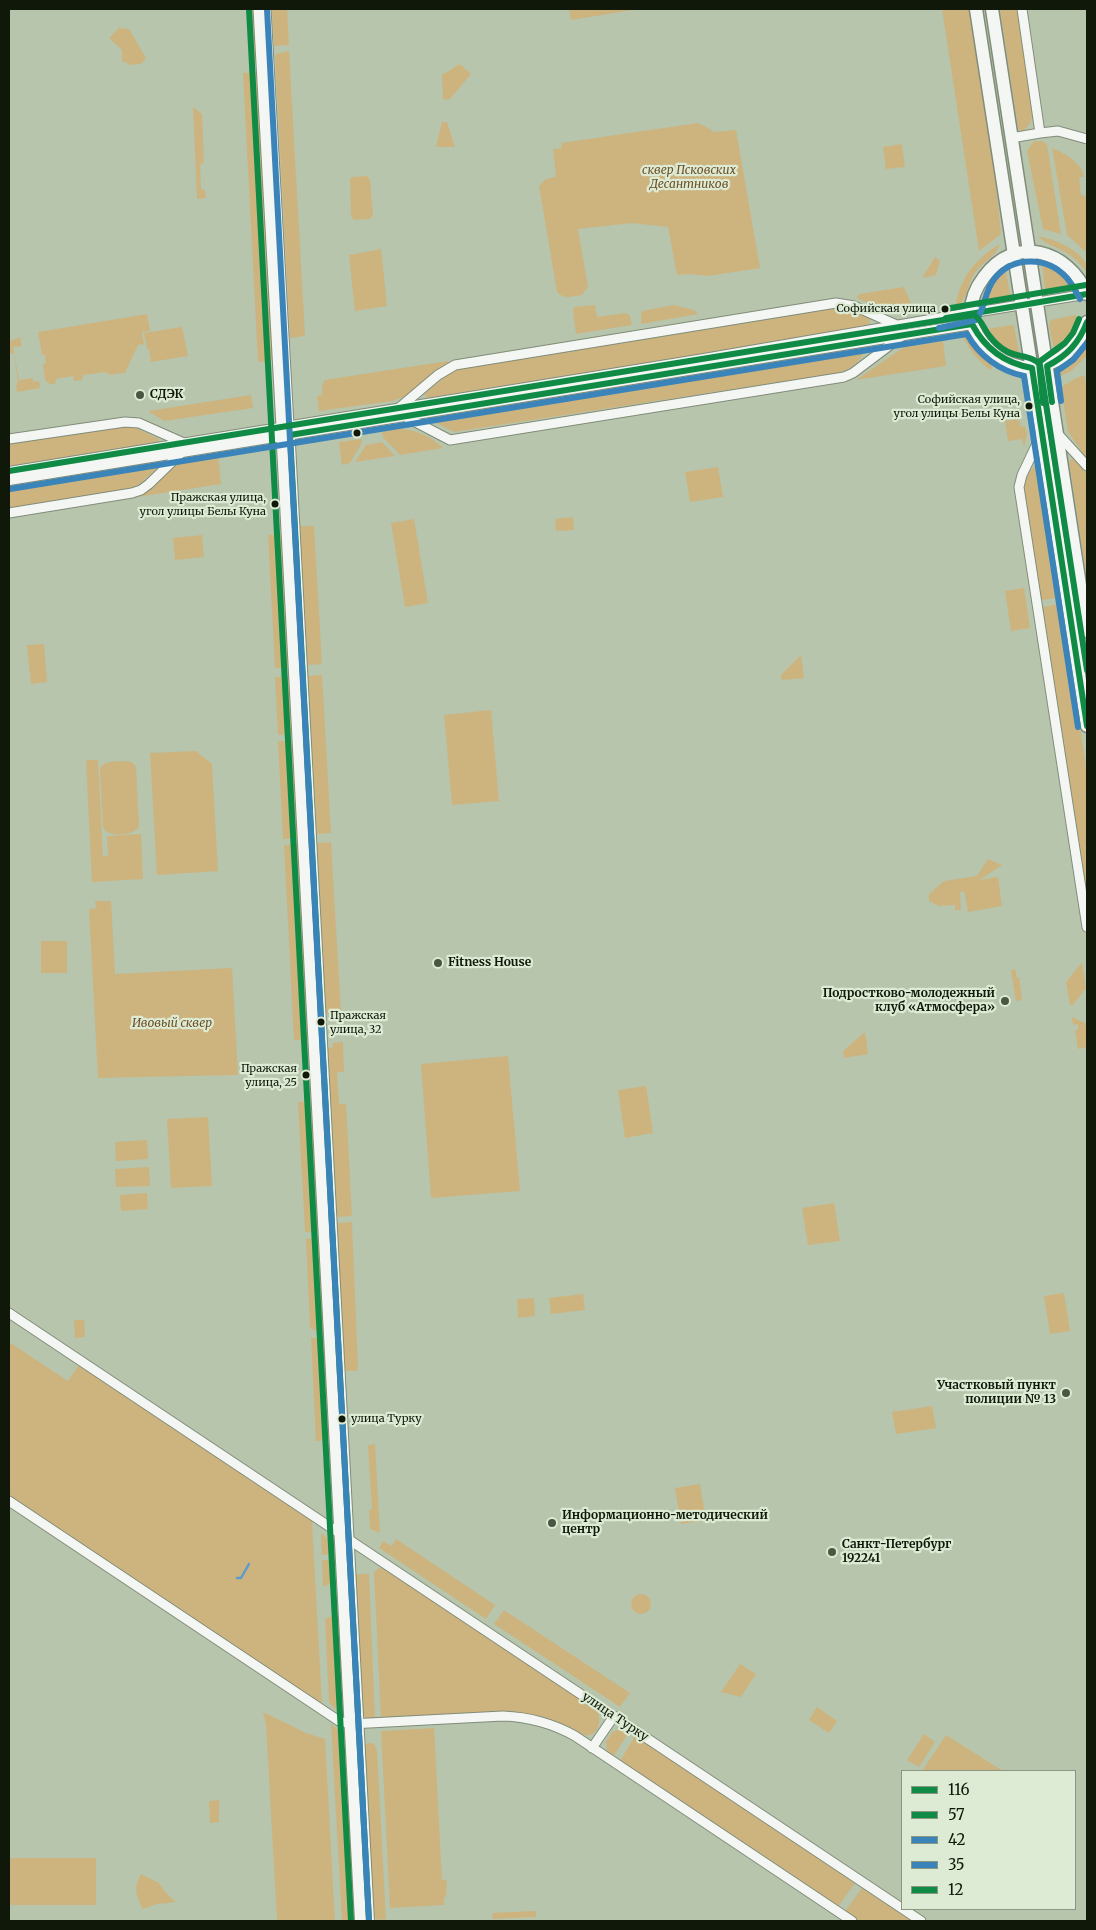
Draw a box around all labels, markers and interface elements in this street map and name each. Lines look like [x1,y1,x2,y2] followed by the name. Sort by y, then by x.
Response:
[642,164,736,192] park label: сквер Псковских Десантников
[837,302,936,316] place label: Софийская улица
[940,304,950,314] marker: Софийская улица
[150,388,183,402] place label: СДЭК
[134,389,146,401] marker: СДЭК
[894,393,1020,419] place label: Софийская улица, угол улицы Белы Куна
[1024,401,1034,411] marker: Софийская улица, угол улицы Белы Куна
[352,428,362,438] unlabelled marker
[140,491,266,517] place label: Пражская улица, угол улицы Белы Куна
[270,499,280,509] marker: Пражская улица, угол улицы Белы Куна
[448,956,531,970] place label: Fitness House
[432,957,444,969] marker: Fitness House
[823,987,995,1015] place label: Подростково-молодежный клуб «Атмосфера»
[999,995,1011,1007] marker: Подростково-молодежный клуб «Атмосфера»
[330,1009,386,1035] place label: Пражская улица, 32
[132,1017,212,1031] park label: Ивовый сквер
[316,1017,326,1027] marker: Пражская улица, 32
[241,1062,297,1088] place label: Пражская улица, 25
[301,1070,311,1080] marker: Пражская улица, 25
[937,1379,1056,1407] place label: Участковый пункт полиции № 13
[1060,1387,1072,1399] marker: Участковый пункт полиции № 13
[351,1412,422,1426] place label: улица Турку
[337,1414,347,1424] marker: улица Турку
[562,1509,768,1537] place label: Информационно-методический центр
[546,1517,558,1529] marker: Информационно-методический центр
[842,1538,951,1566] place label: Санкт-Петербург 192241
[826,1546,838,1558] marker: Санкт-Петербург 192241
[579,1689,651,1745] street label: улица Турку
[901,1770,1076,1910] legend
[948,1780,970,1799] text: 116
[948,1805,965,1824] text: 57
[948,1830,965,1849] text: 42
[948,1855,965,1874] text: 35
[948,1880,964,1899] text: 12

